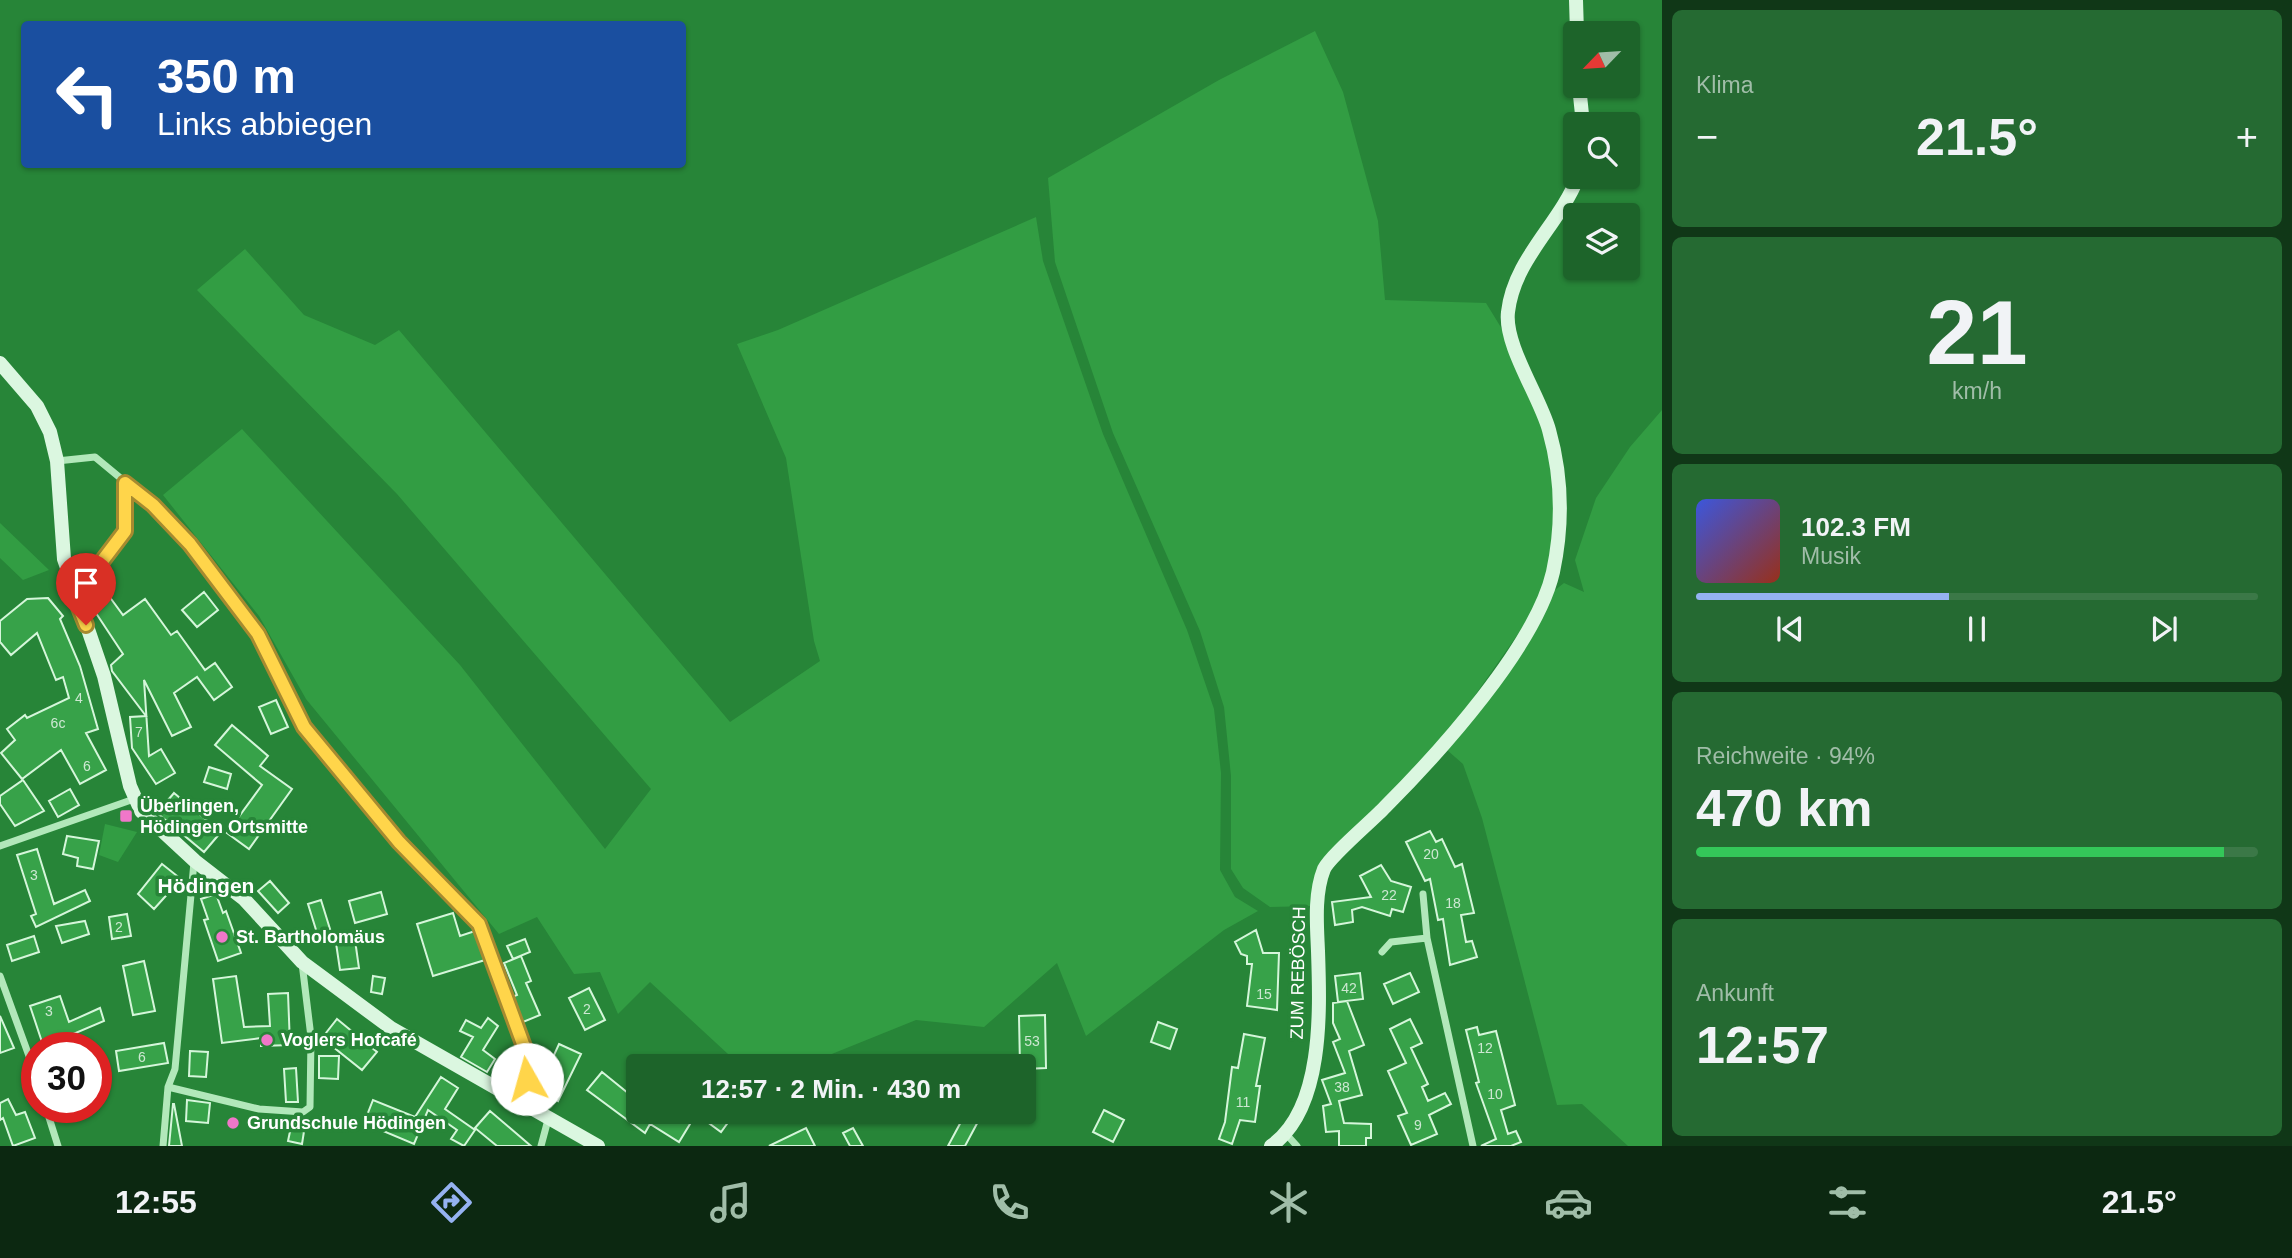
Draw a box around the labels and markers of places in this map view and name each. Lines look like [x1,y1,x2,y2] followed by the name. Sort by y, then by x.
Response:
[56,553,116,625] pin
[140,796,308,837] place label: Überlingen, Hödingen Ortsmitte
[118,808,134,824] marker: Überlingen, Hödingen Ortsmitte
[236,927,385,947] place label: St. Bartholomäus
[214,929,230,945] marker: St. Bartholomäus
[281,1030,417,1050] place label: Voglers Hofcafé
[259,1032,275,1048] marker: Voglers Hofcafé
[247,1113,446,1133] place label: Grundschule Hödingen
[225,1115,241,1131] marker: Grundschule Hödingen

